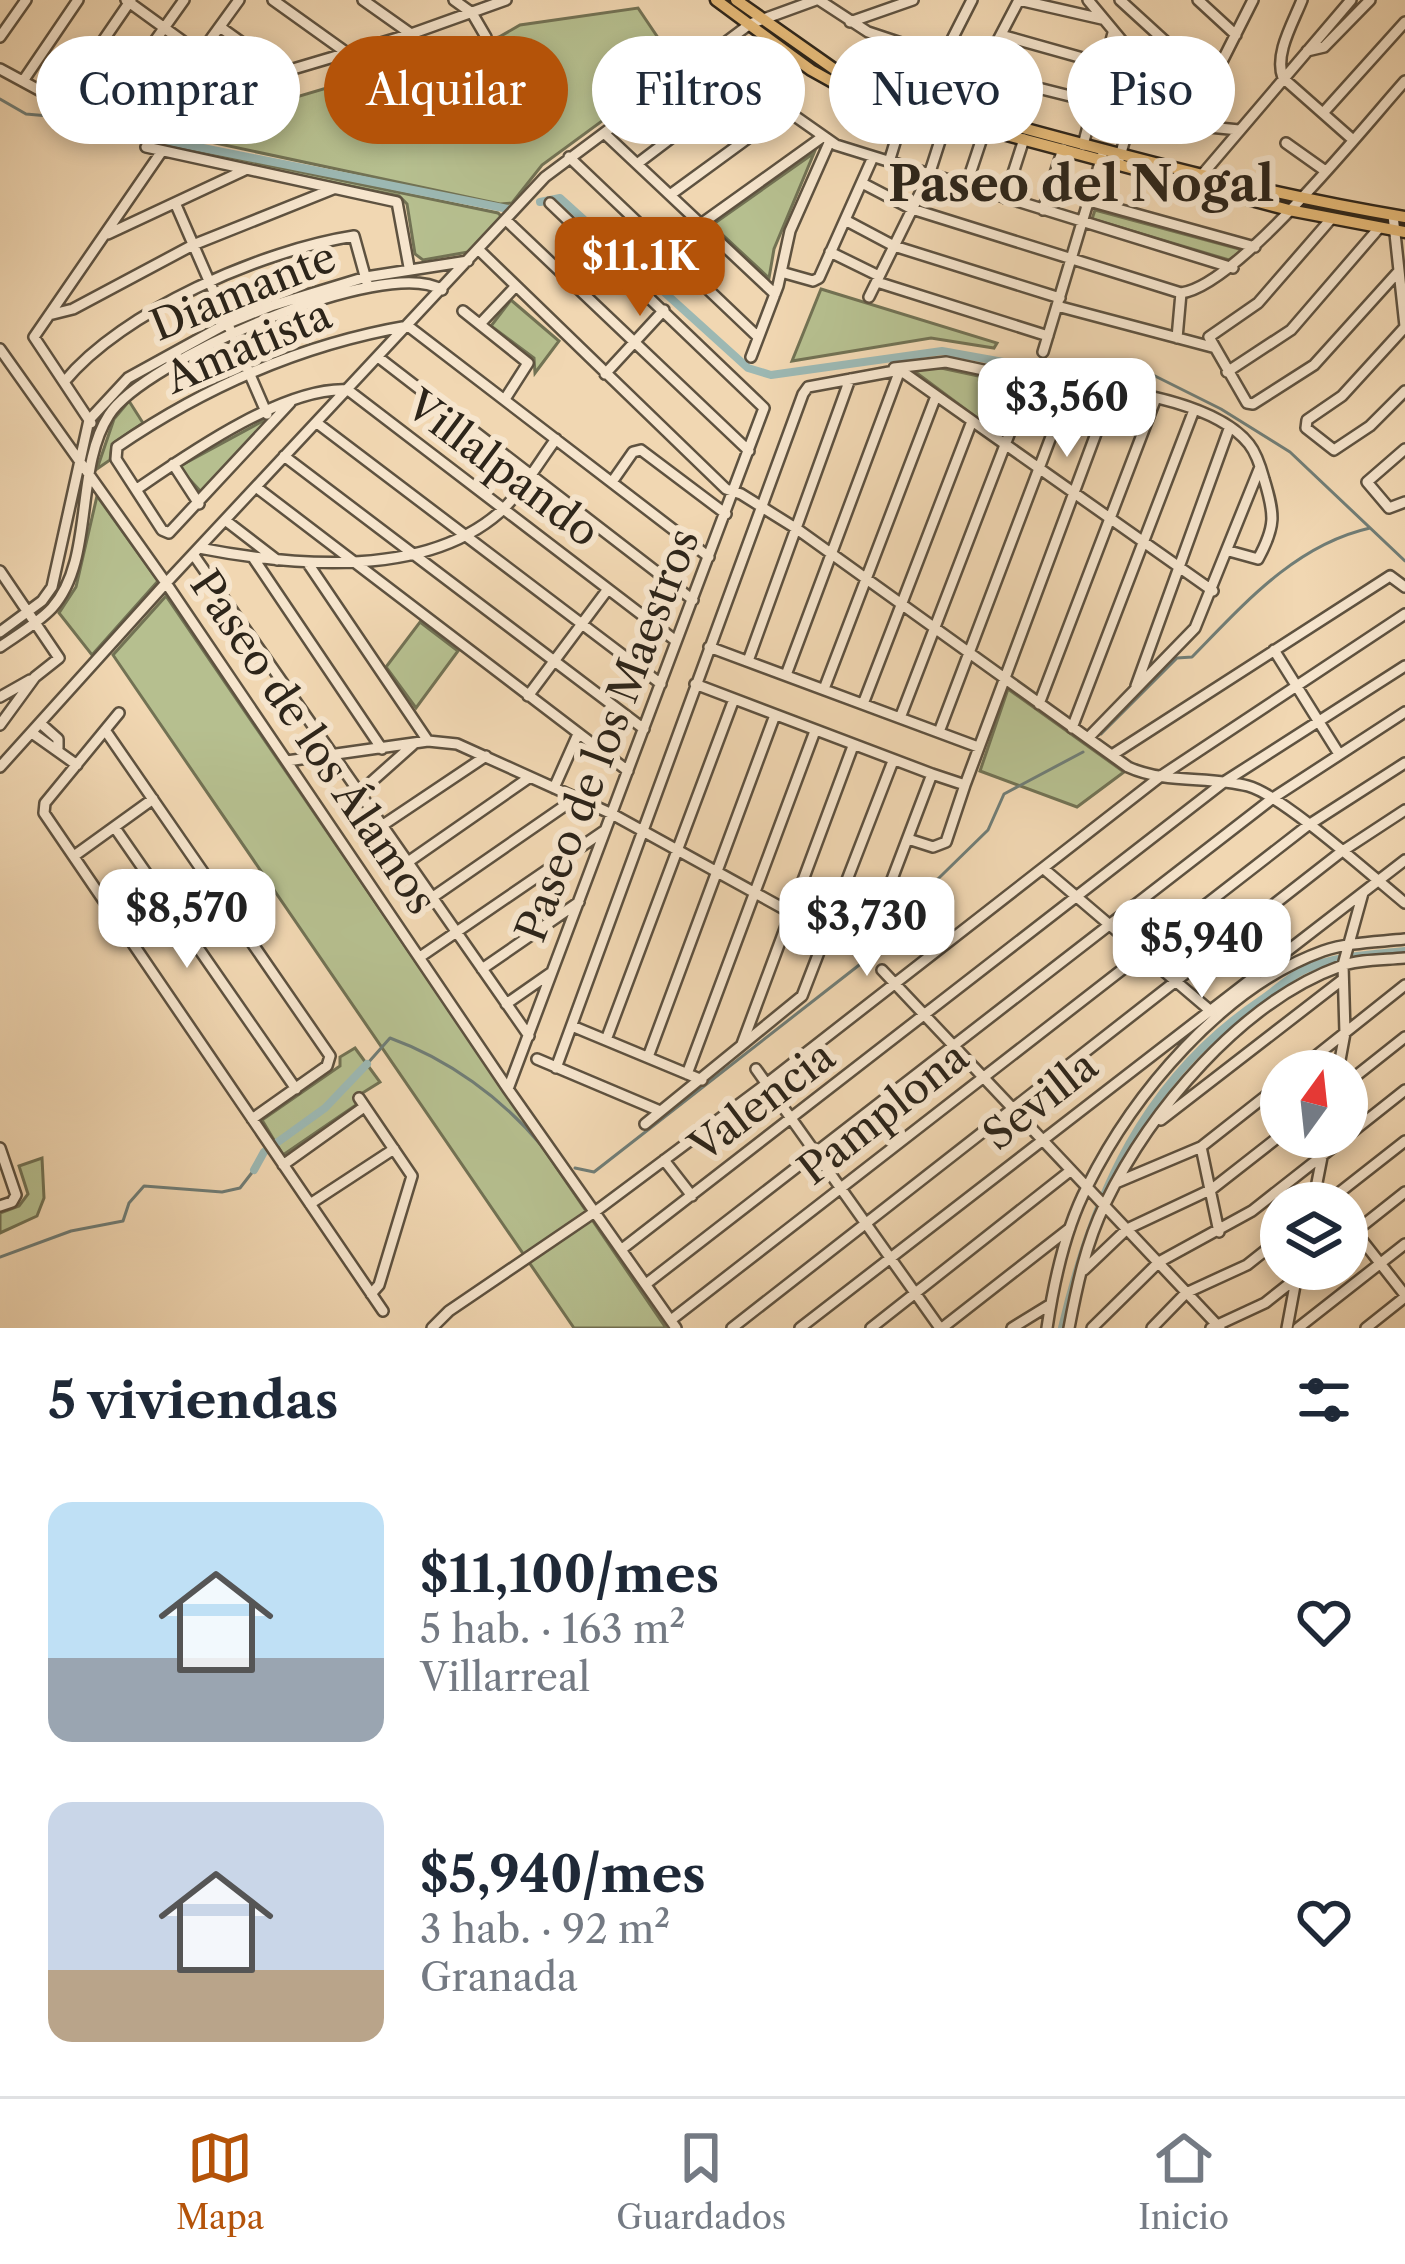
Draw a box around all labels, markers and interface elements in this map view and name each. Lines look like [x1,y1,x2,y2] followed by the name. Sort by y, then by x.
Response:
[36,36,300,144] chip: Comprar
[324,36,568,144] chip: Alquilar
[592,36,805,144] chip: Filtros
[829,36,1043,144] chip: Nuevo
[1067,36,1235,144] chip: Piso
[888,154,1274,213] district label: Paseo del Nogal
[542,217,738,319] pin: $11.1K
[143,230,343,352] street label: Diamante
[582,232,698,280] text: $11.1K
[156,288,340,405] street label: Amatista
[969,358,1165,460] pin: $3,560
[1005,373,1129,421] text: $3,560
[395,378,610,557] street label: Villalpando
[504,521,710,949] street label: Paseo de los Maestros
[180,560,448,924] street label: Paseo de los Álamos
[89,869,285,971] pin: $8,570
[769,877,965,979] pin: $3,730
[125,884,249,932] text: $8,570
[806,892,928,940] text: $3,730
[1104,899,1300,1001] pin: $5,940
[1140,914,1264,962] text: $5,940
[679,1029,845,1173] street label: Valencia
[788,1030,979,1195] street label: Pamplona
[973,1039,1108,1161] street label: Sevilla
[1260,1050,1368,1158] north arrow
[1260,1050,1368,1290] map controls
[1260,1182,1368,1290] button: layers
[1291,1367,1357,1433] icon: filters
[48,1369,338,1431] text: 5 viviendas
[420,1543,719,1605] text: $11,100/mes
[144,1550,288,1694] icon: home
[1291,1589,1357,1655] icon: heart
[420,1605,685,1653] text: 5 hab. · 163 m²
[420,1653,590,1701] text: Villarreal
[420,1843,706,1905] text: $5,940/mes
[144,1850,288,1994] icon: home
[1291,1889,1357,1955] icon: heart
[420,1905,670,1953] text: 3 hab. · 92 m²
[420,1953,578,2001] text: Granada
[176,2125,264,2238] tab: Mapa
[616,2125,786,2238] tab: Guardados
[1138,2125,1229,2238] tab: Inicio

